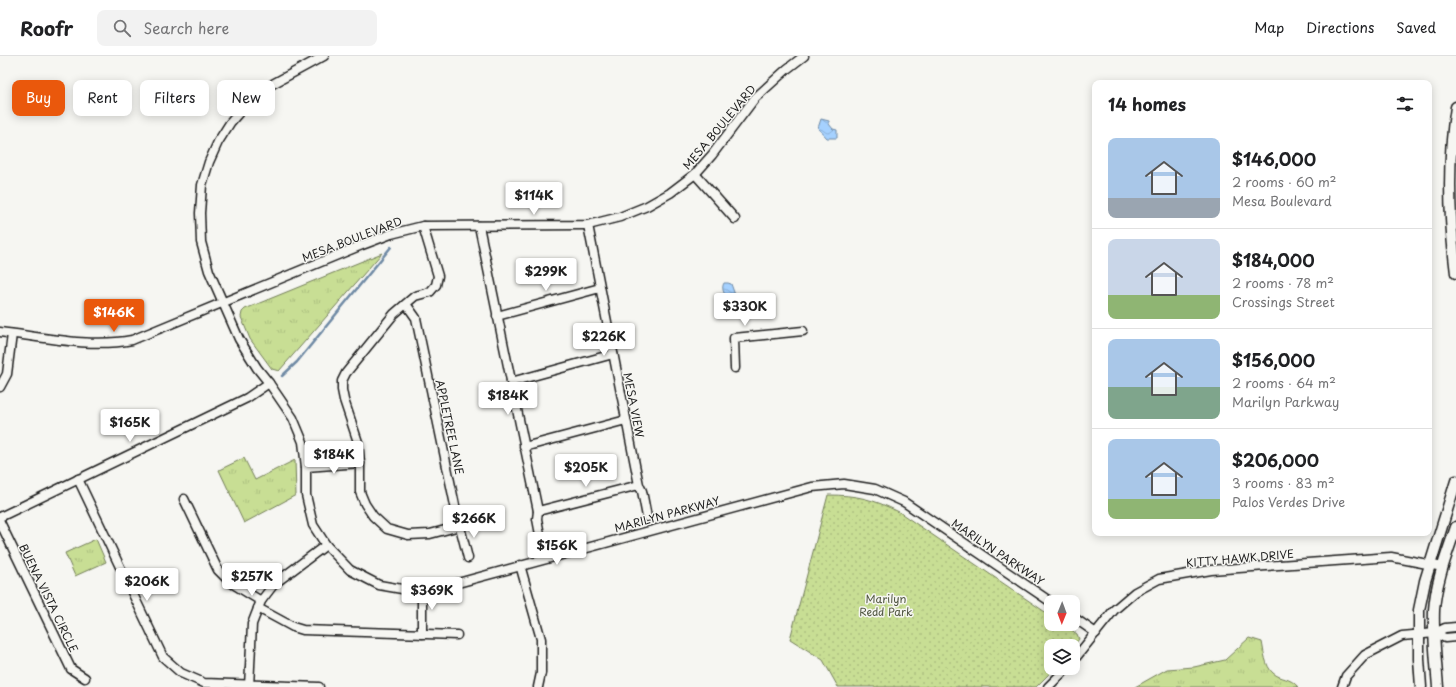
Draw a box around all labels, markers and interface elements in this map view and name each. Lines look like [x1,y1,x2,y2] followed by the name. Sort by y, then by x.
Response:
[97,10,377,46] search box
[20,14,73,42] text: Roofr
[143,16,229,39] text: Search here
[111,17,133,39] icon: search
[1254,17,1284,38] text: Map
[1306,17,1374,38] text: Directions
[1396,17,1436,38] text: Saved
[12,80,65,116] chip: Buy
[73,80,132,116] chip: Rent
[140,80,209,116] chip: Filters
[217,80,275,116] chip: New
[678,81,760,173] street label: MESA BOULEVARD
[1108,91,1186,117] text: 14 homes
[1394,93,1416,115] icon: filters
[1232,146,1316,172] text: $146,000
[1140,154,1188,202] icon: home
[1232,172,1337,191] text: 2 rooms · 60 m²
[506,182,562,216] pin: $114K
[514,185,554,204] text: $114K
[1232,191,1332,210] text: Mesa Boulevard
[299,212,405,266] street label: MESA BOULEVARD
[1232,247,1315,273] text: $184,000
[1140,255,1188,303] icon: home
[518,258,574,292] pin: $299K
[525,261,567,280] text: $299K
[1232,273,1334,292] text: 2 rooms · 78 m²
[1232,292,1335,311] text: Crossings Street
[717,293,773,327] pin: $330K
[723,296,767,315] text: $330K
[86,299,142,333] pin: $146K
[93,302,135,321] text: $146K
[576,323,632,357] pin: $226K
[582,326,626,345] text: $226K
[1232,347,1315,373] text: $156,000
[1140,355,1188,403] icon: home
[619,371,649,440] street label: MESA VIEW
[1232,373,1336,392] text: 2 rooms · 64 m²
[432,378,468,476] street label: APPLETREE LANE
[480,382,536,416] pin: $184K
[487,385,529,404] text: $184K
[1232,392,1339,411] text: Marilyn Parkway
[102,409,158,443] pin: $165K
[110,412,151,431] text: $165K
[306,441,362,475] pin: $184K
[313,444,355,463] text: $184K
[1232,447,1319,473] text: $206,000
[558,454,614,488] pin: $205K
[1140,455,1188,503] icon: home
[564,457,608,476] text: $205K
[1232,473,1335,492] text: 3 rooms · 83 m²
[612,492,722,536] street label: MARILYN PARKWAY
[1232,492,1345,511] text: Palos Verdes Drive
[446,505,502,539] pin: $266K
[452,508,496,527] text: $266K
[948,515,1048,589] street label: MARILYN PARKWAY
[529,532,585,566] pin: $156K
[536,535,578,554] text: $156K
[15,541,83,655] street label: BUENA VISTA CIRCLE
[1185,545,1295,571] street label: KITTY HAWK DRIVE
[224,563,280,597] pin: $257K
[231,566,273,585] text: $257K
[119,568,175,602] pin: $206K
[124,571,170,590] text: $206K
[404,577,460,611] pin: $369K
[411,580,453,599] text: $369K
[859,590,913,620] park label: Marilyn Redd Park
[1044,595,1080,631] north arrow
[1044,595,1080,675] map controls
[1044,639,1080,675] button: layers

